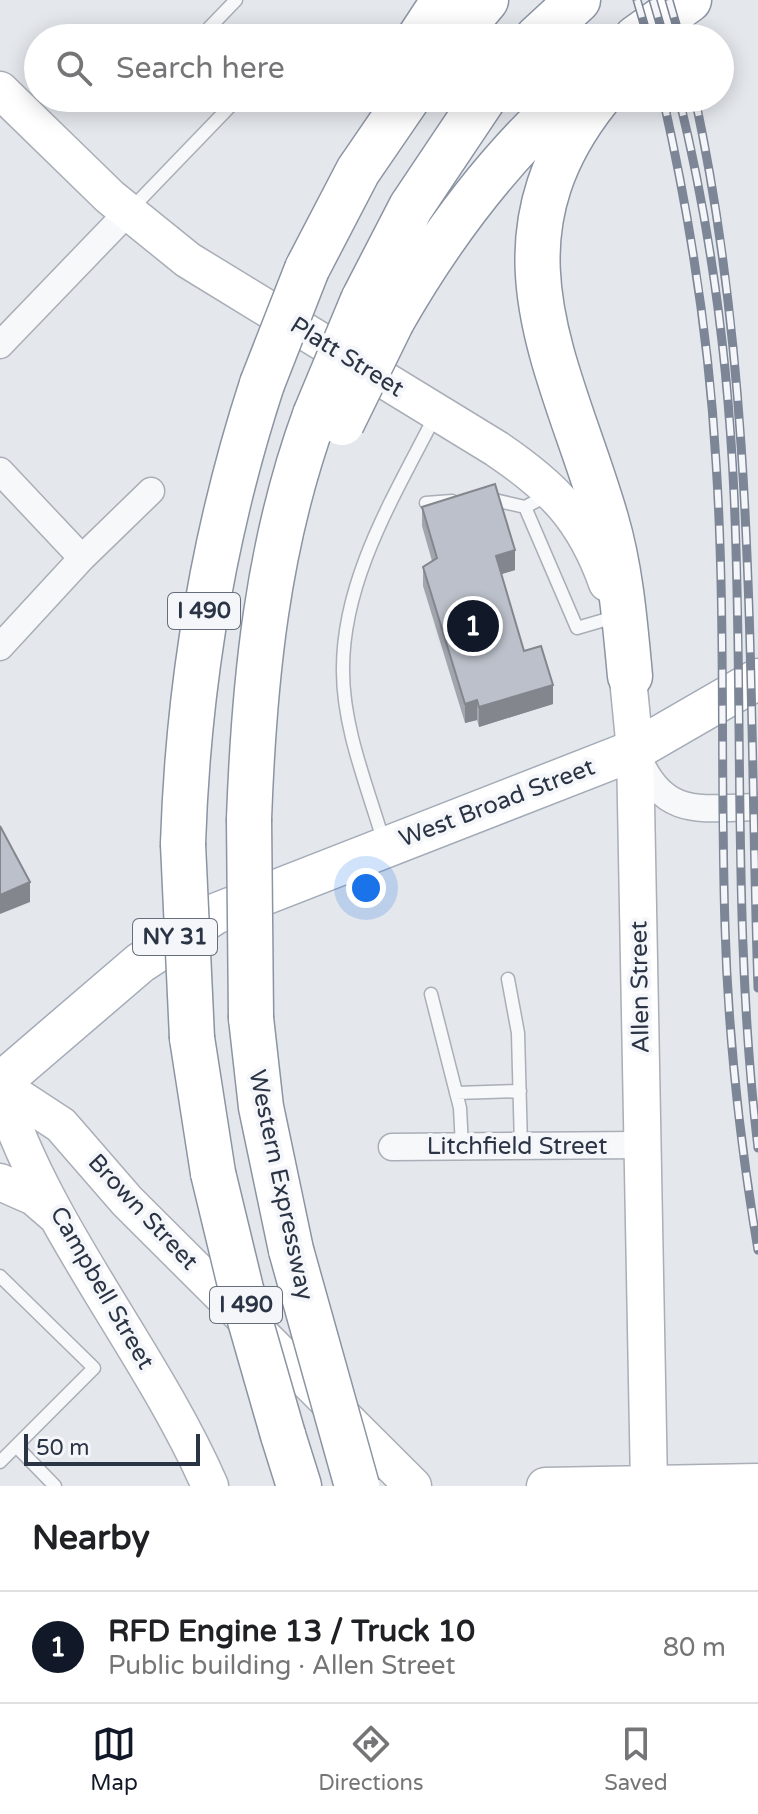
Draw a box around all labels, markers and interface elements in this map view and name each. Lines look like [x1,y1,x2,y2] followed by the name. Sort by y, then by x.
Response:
[24,24,734,112] search box
[52,46,96,90] icon: search
[116,50,285,87] text: Search here
[285,311,409,403] street label: Platt Street
[168,593,240,629] road number: I 490
[447,596,499,656] pin: 1
[395,752,599,854] street label: West Broad Street
[346,868,386,908] your location
[133,919,217,955] road number: NY 31
[624,920,656,1054] street label: Allen Street
[242,1067,320,1303] street label: Western Expressway
[427,1132,607,1161] street label: Litchfield Street
[82,1148,204,1276] street label: Brown Street
[44,1202,160,1374] street label: Campbell Street
[210,1287,282,1323] road number: I 490
[24,1430,200,1466] scale bar
[36,1435,90,1461] text: 50 m
[32,1518,150,1559] text: Nearby
[108,1613,475,1650] text: RFD Engine 13 / Truck 10
[50,1632,66,1663] text: 1
[663,1632,726,1663] text: 80 m
[108,1650,456,1681] text: Public building · Allen Street
[90,1722,138,1796] tab: Map
[318,1722,424,1796] tab: Directions
[604,1722,668,1796] tab: Saved

